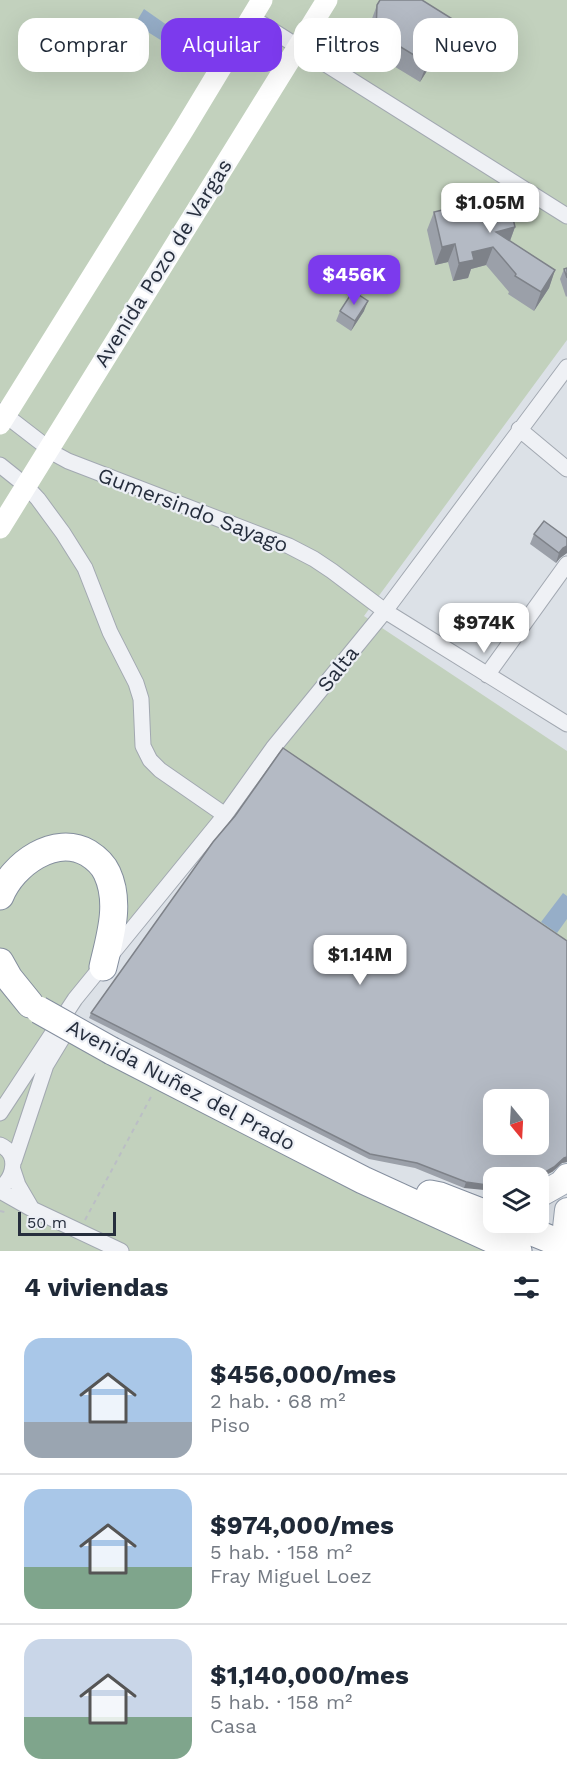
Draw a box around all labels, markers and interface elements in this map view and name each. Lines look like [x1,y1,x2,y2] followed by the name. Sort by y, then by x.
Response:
[18,18,149,72] chip: Comprar
[161,18,282,72] chip: Alquilar
[294,18,401,72] chip: Filtros
[413,18,518,72] chip: Nuevo
[88,154,237,371] street label: Avenida Pozo de Vargas
[441,183,539,234] pin: $1.05M
[455,190,525,214] text: $1.05M
[312,255,396,306] pin: $456K
[322,262,386,286] text: $456K
[95,462,292,557] street label: Gumersindo Sayago
[442,603,526,654] pin: $974K
[453,610,515,634] text: $974K
[312,641,364,697] street label: Salta
[311,935,409,986] pin: $1.14M
[328,942,392,966] text: $1.14M
[63,1014,300,1155] street label: Avenida Nuñez del Prado
[483,1089,549,1155] north arrow
[483,1089,549,1233] map controls
[483,1167,549,1233] button: layers
[18,1209,116,1236] scale bar
[27,1213,67,1232] text: 50 m
[510,1271,543,1304] icon: filters
[24,1272,168,1302] text: 4 viviendas
[210,1359,396,1389] text: $456,000/mes
[72,1362,144,1434] icon: home
[210,1389,345,1413] text: 2 hab. · 68 m²
[210,1413,250,1437] text: Piso
[210,1510,394,1540] text: $974,000/mes
[72,1513,144,1585] icon: home
[210,1540,352,1564] text: 5 hab. · 158 m²
[210,1564,372,1588] text: Fray Miguel Loez
[210,1660,409,1690] text: $1,140,000/mes
[72,1663,144,1735] icon: home
[210,1690,352,1714] text: 5 hab. · 158 m²
[210,1714,257,1738] text: Casa

